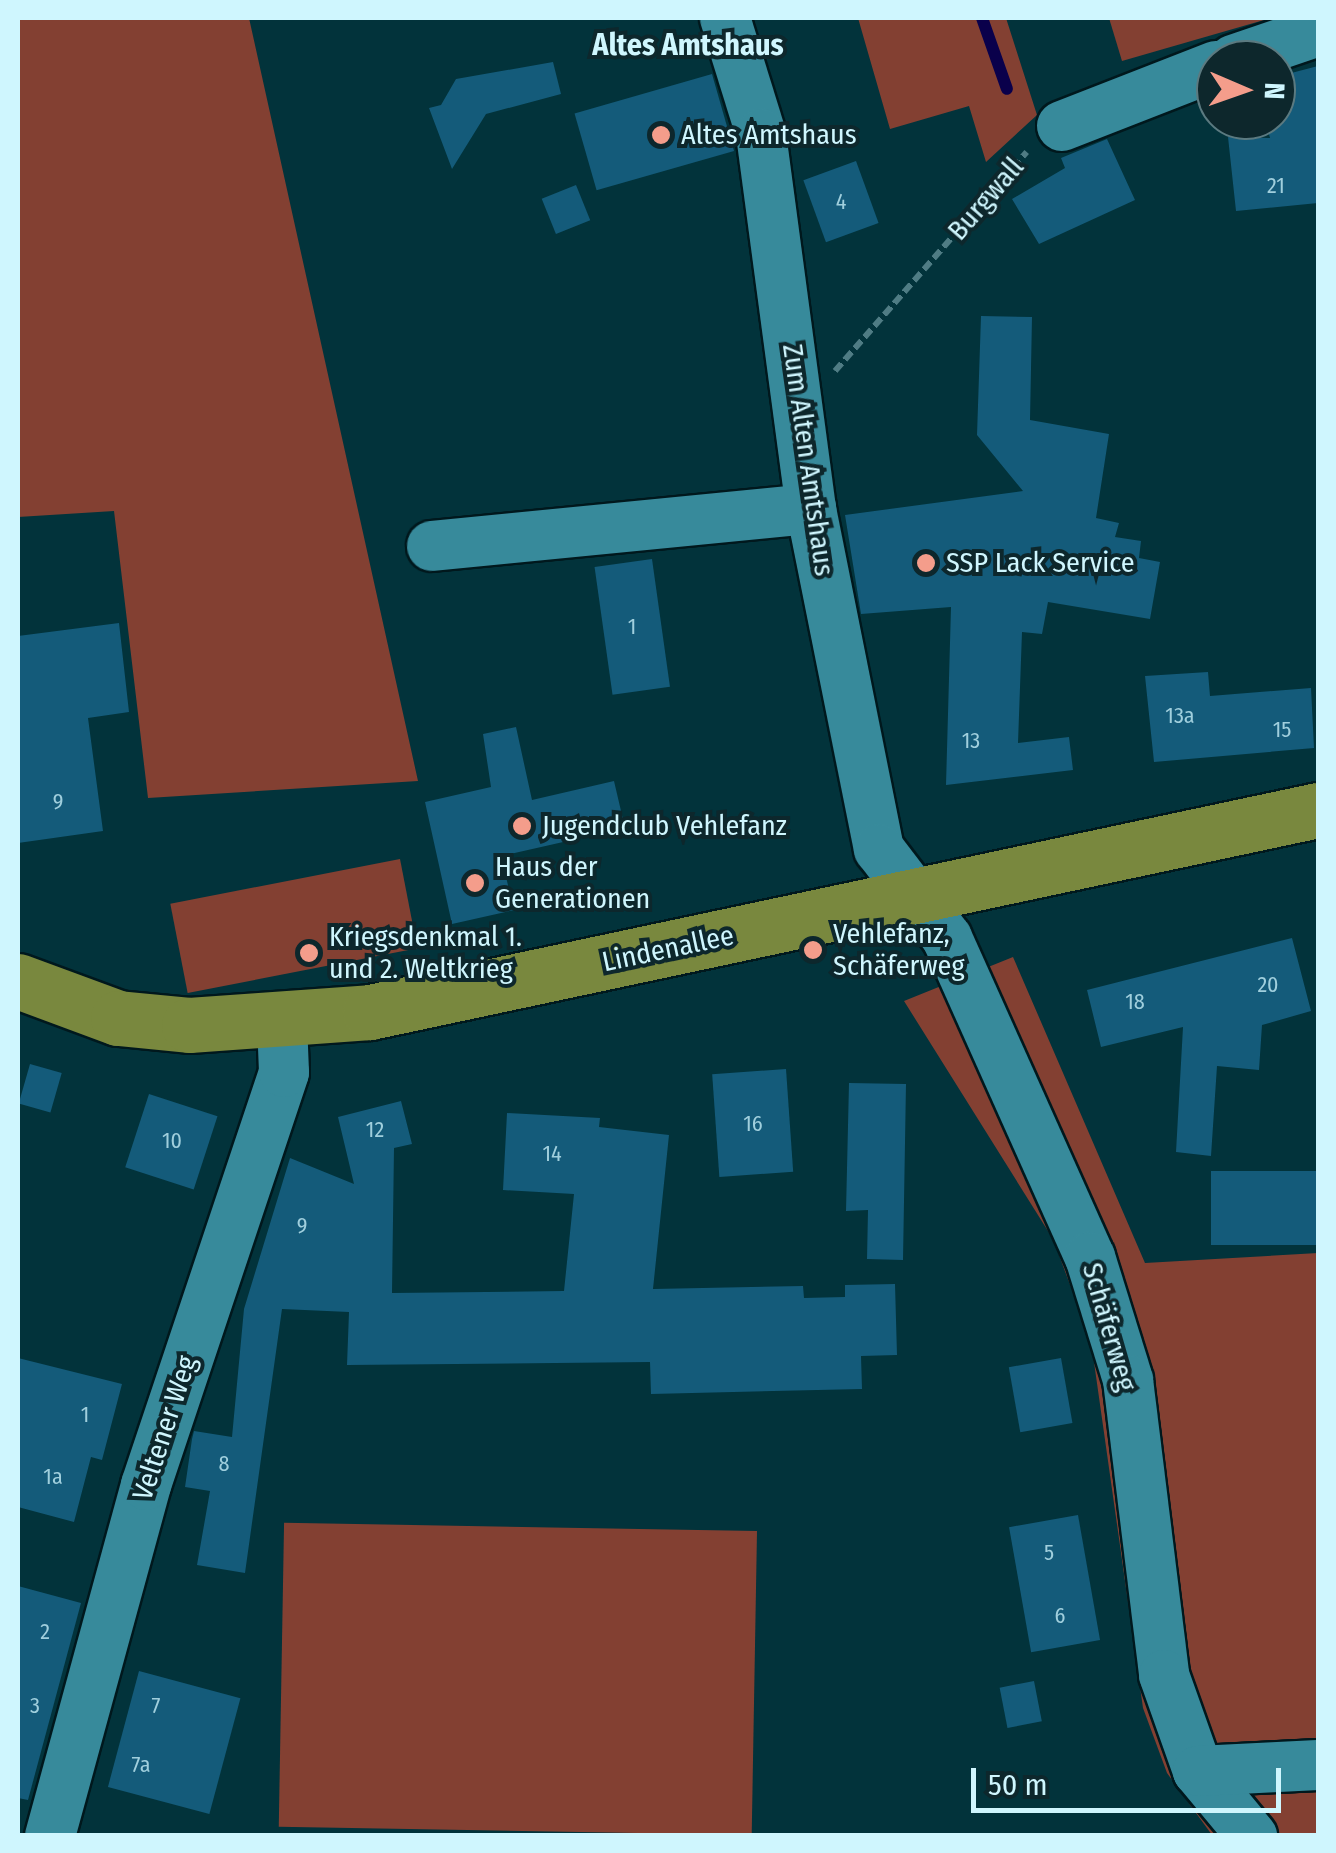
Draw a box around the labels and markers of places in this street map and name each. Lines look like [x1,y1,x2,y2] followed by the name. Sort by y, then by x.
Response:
[681,118,857,152] place label: Altes Amtshaus
[650,124,672,146] marker: Altes Amtshaus
[946,546,1134,580] place label: SSP Lack Service
[915,552,937,574] marker: SSP Lack Service
[542,809,787,843] place label: Jugendclub Vehlefanz
[511,815,533,837] marker: Jugendclub Vehlefanz
[495,850,650,916] place label: Haus der Generationen
[464,872,486,894] marker: Haus der Generationen
[833,917,965,983] place label: Vehlefanz, Schäferweg
[329,920,522,986] place label: Kriegsdenkmal 1. und 2. Weltkrieg
[802,939,824,961] marker: Vehlefanz, Schäferweg
[298,942,320,964] marker: Kriegsdenkmal 1. und 2. Weltkrieg

